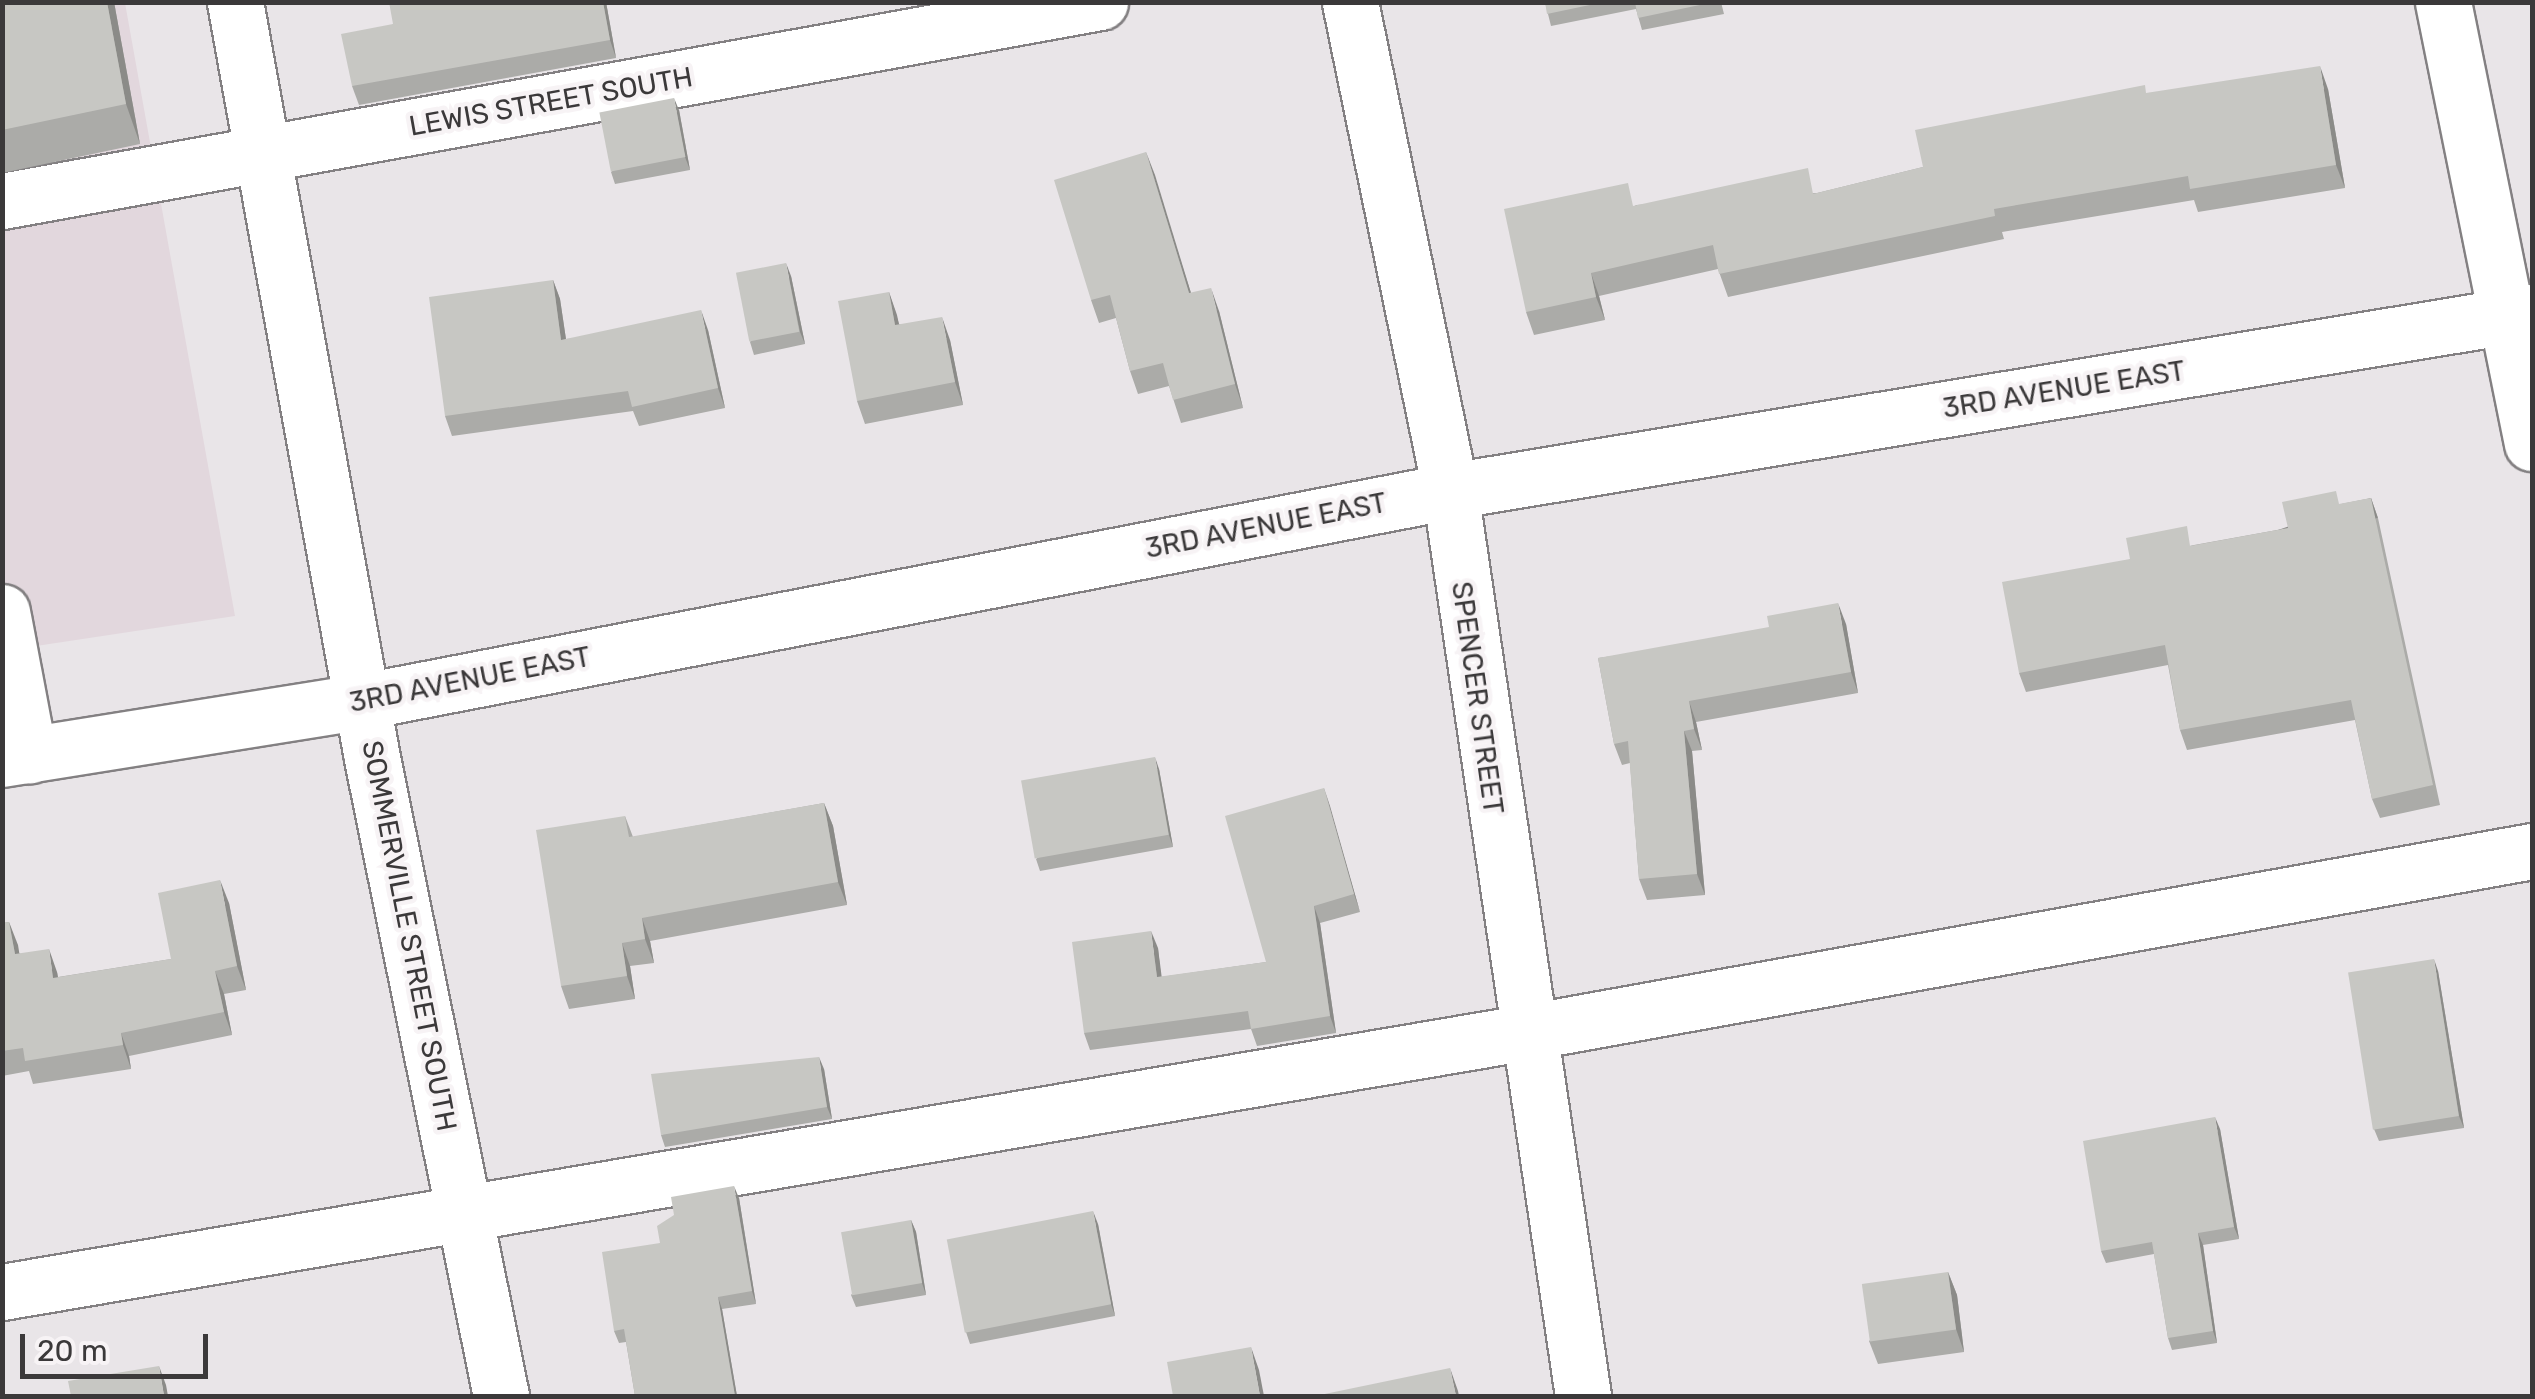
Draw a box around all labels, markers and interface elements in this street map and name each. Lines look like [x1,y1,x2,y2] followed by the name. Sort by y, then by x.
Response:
[406,60,696,144] street label: LEWIS STREET SOUTH
[1940,354,2188,426] street label: 3RD AVENUE EAST
[1142,486,1390,566] street label: 3RD AVENUE EAST
[1444,580,1510,816] street label: SPENCER STREET
[346,640,594,720] street label: 3RD AVENUE EAST
[355,738,463,1134] street label: SOMMERVILLE STREET SOUTH
[25,1314,212,1376] scale bar
[37,1333,108,1369] text: 20 m

